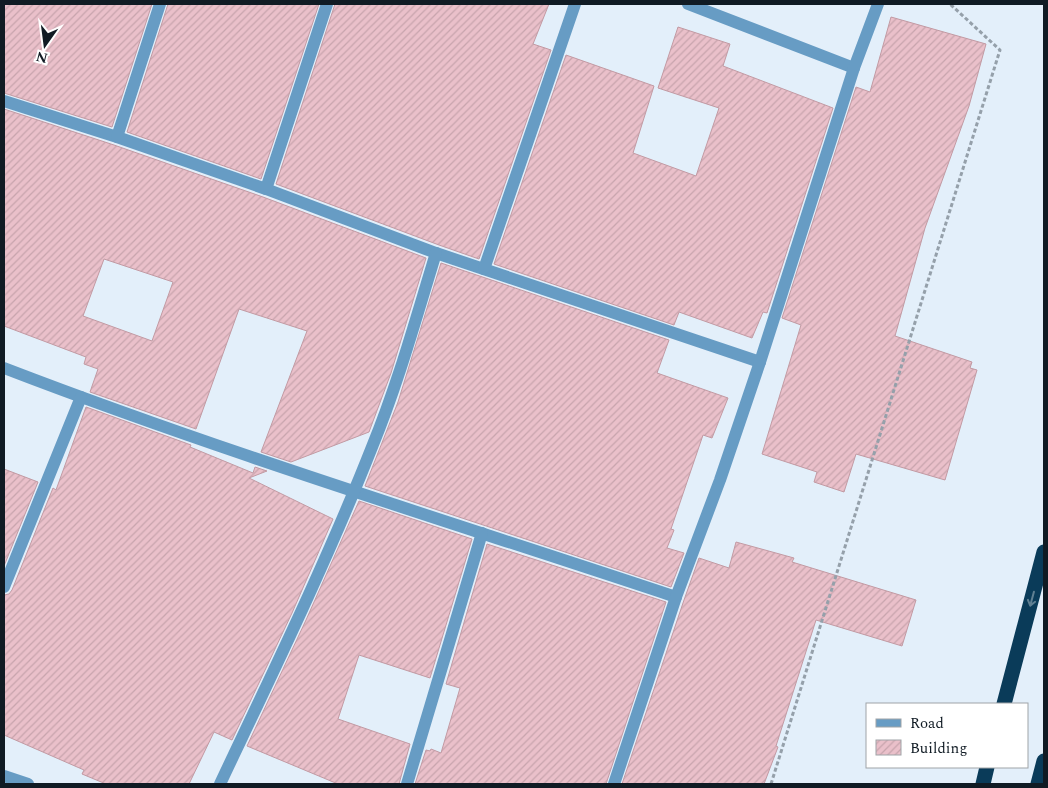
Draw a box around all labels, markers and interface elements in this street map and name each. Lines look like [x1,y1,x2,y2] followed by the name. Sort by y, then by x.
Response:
[20,20,70,70] north arrow
[34,46,50,69] text: N
[1027,591,1036,607] one-way arrow
[866,703,1028,768] legend
[910,712,944,735] text: Road
[910,737,967,760] text: Building

